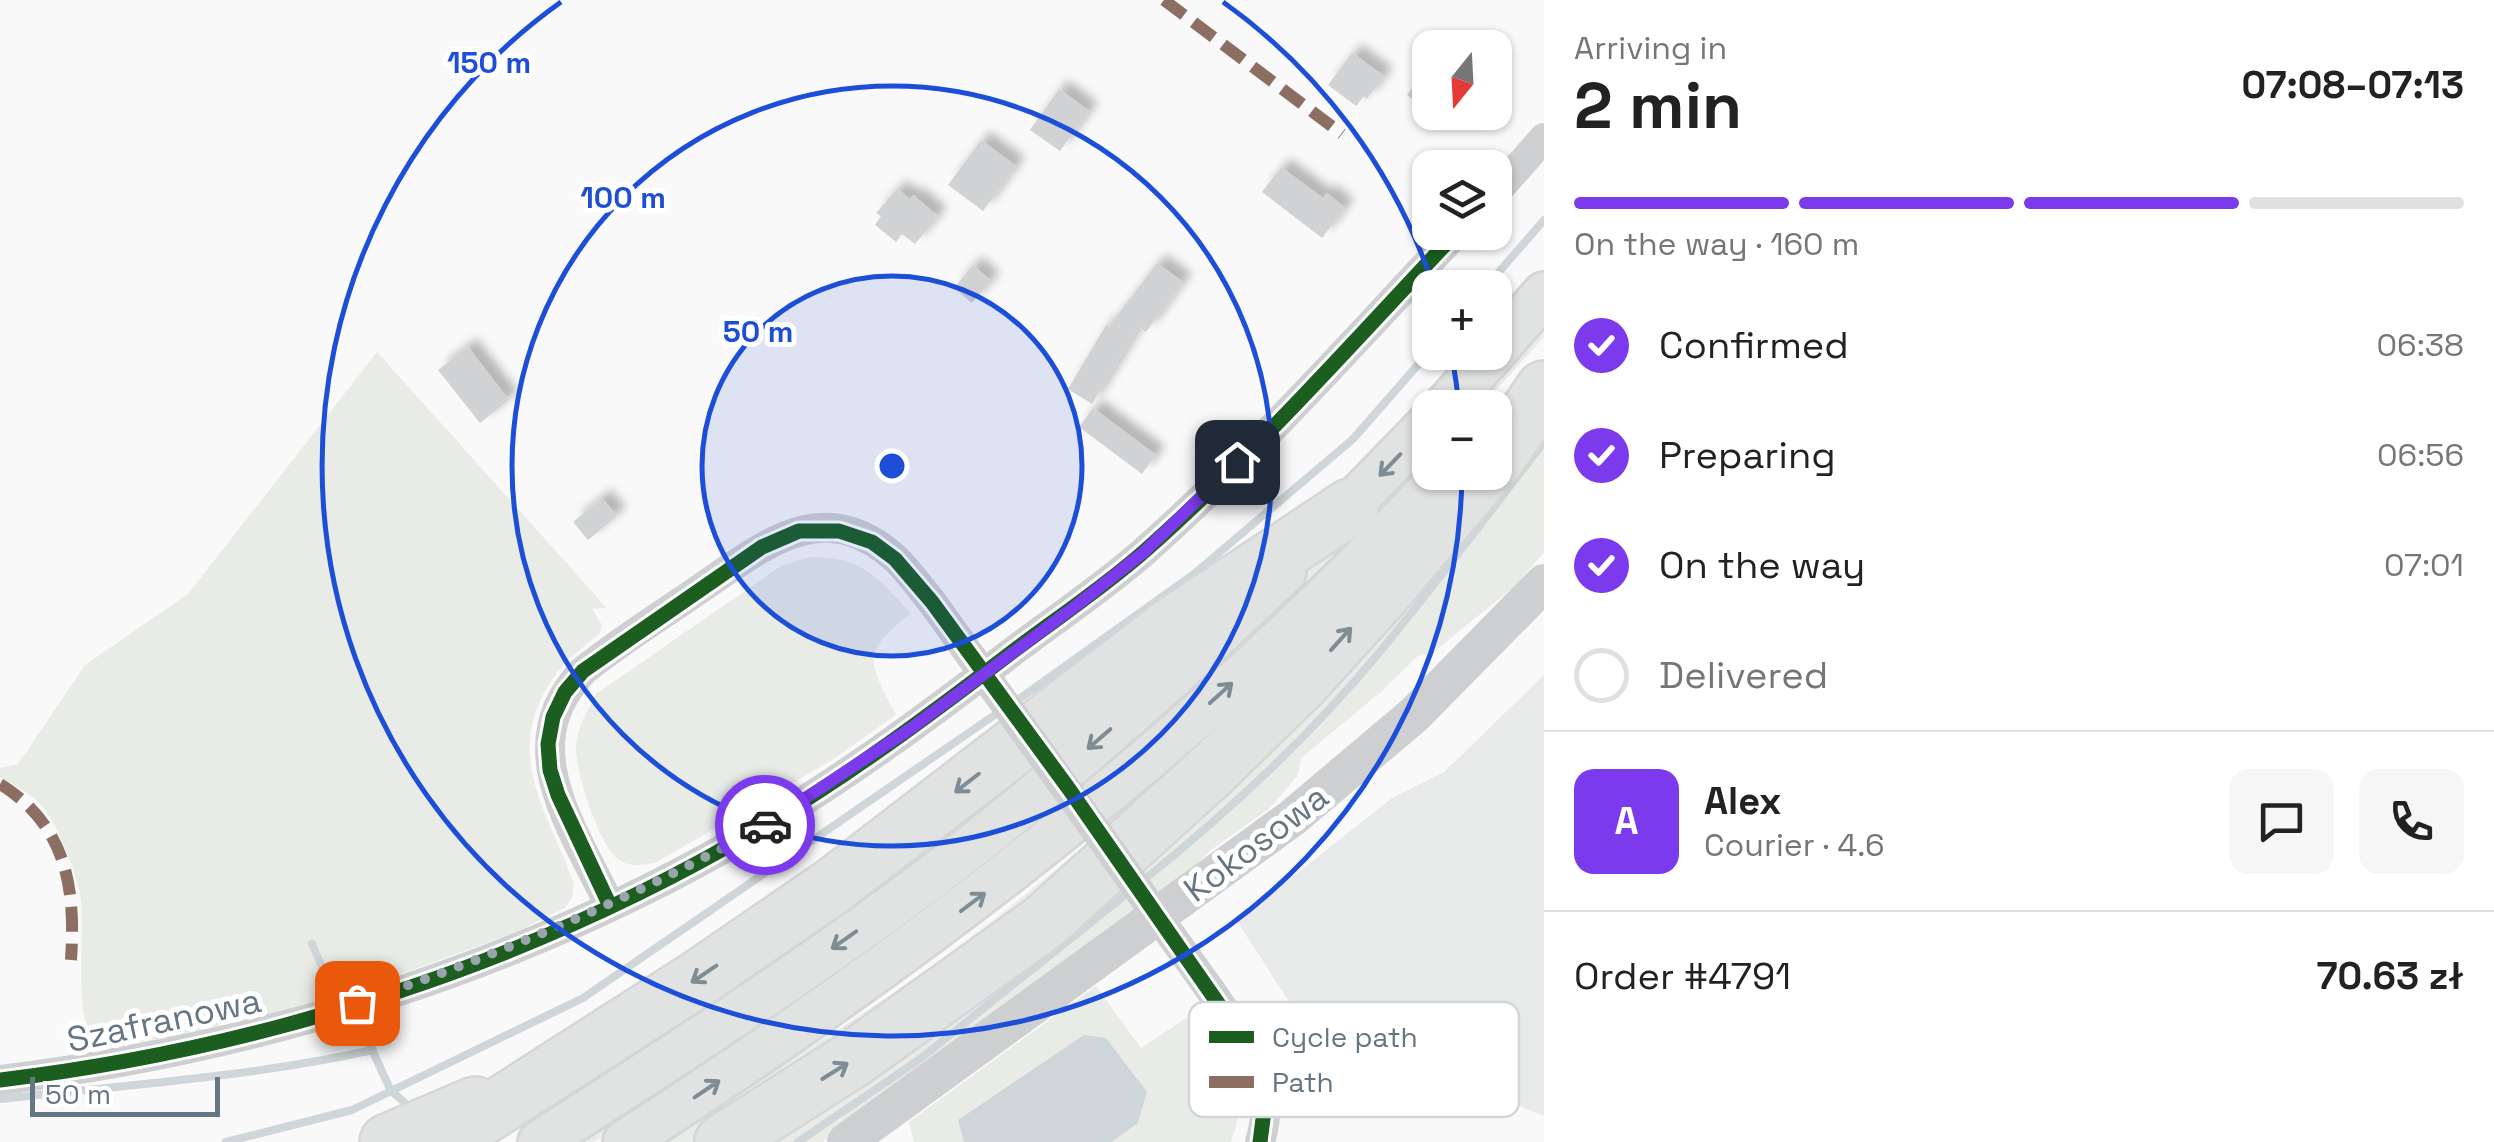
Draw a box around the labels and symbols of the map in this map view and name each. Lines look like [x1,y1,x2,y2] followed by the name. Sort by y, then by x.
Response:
[1412,30,1512,130] north arrow
[447,43,531,82] text: 150 m
[580,178,666,217] text: 100 m
[723,312,793,351] text: 50 m
[1195,420,1280,505] pin
[874,448,910,484] centre of rings
[1379,452,1403,477] one-way arrow
[1329,627,1352,652] one-way arrow
[1208,682,1233,705] one-way arrow
[1087,728,1112,751] one-way arrow
[954,772,981,793] one-way arrow
[1175,774,1337,912] street label: Kokosowa
[715,775,815,875] courier
[959,892,986,913] one-way arrow
[831,929,858,950] one-way arrow
[315,961,400,1046] pin
[690,963,718,984] one-way arrow
[63,978,265,1062] street label: Szafranowa
[1189,1002,1519,1117] legend
[1272,1019,1418,1055] text: Cycle path
[820,1061,848,1082] one-way arrow
[1272,1064,1334,1100] text: Path
[30,1072,220,1116] scale bar
[692,1078,720,1099] one-way arrow

